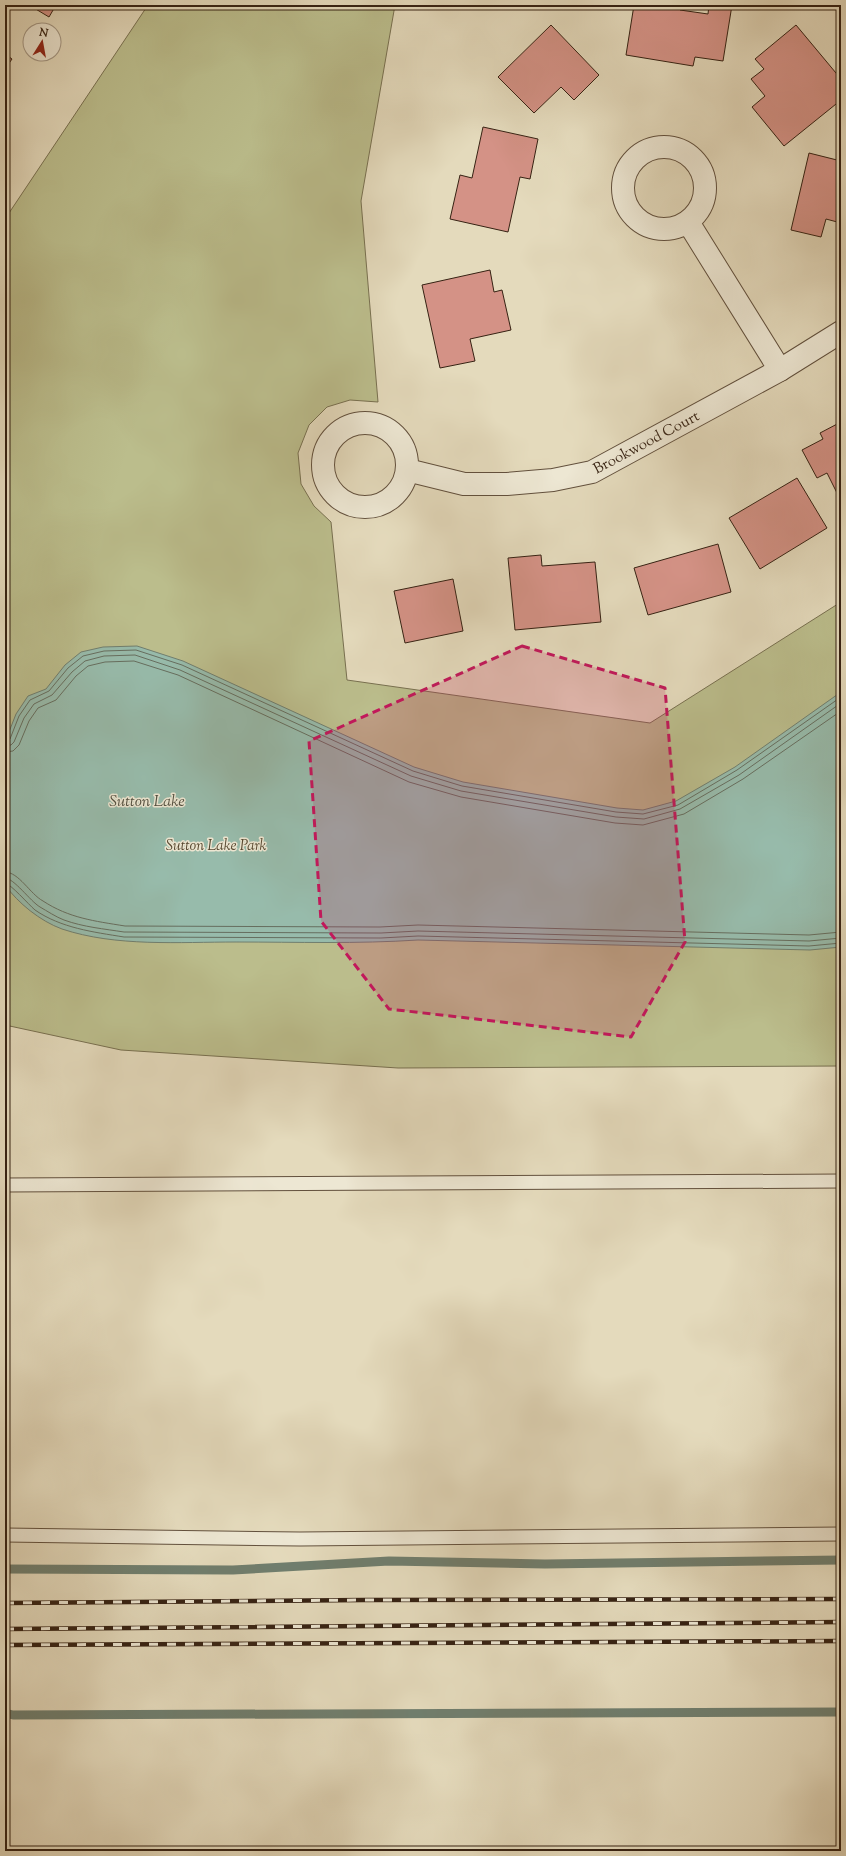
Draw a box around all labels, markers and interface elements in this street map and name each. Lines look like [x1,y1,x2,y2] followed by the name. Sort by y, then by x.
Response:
[22,22,62,62] north arrow
[37,24,50,42] text: N
[590,406,703,480] street label: Brookwood Court
[109,791,185,814] water label: Sutton Lake
[166,836,267,857] park label: Sutton Lake Park

